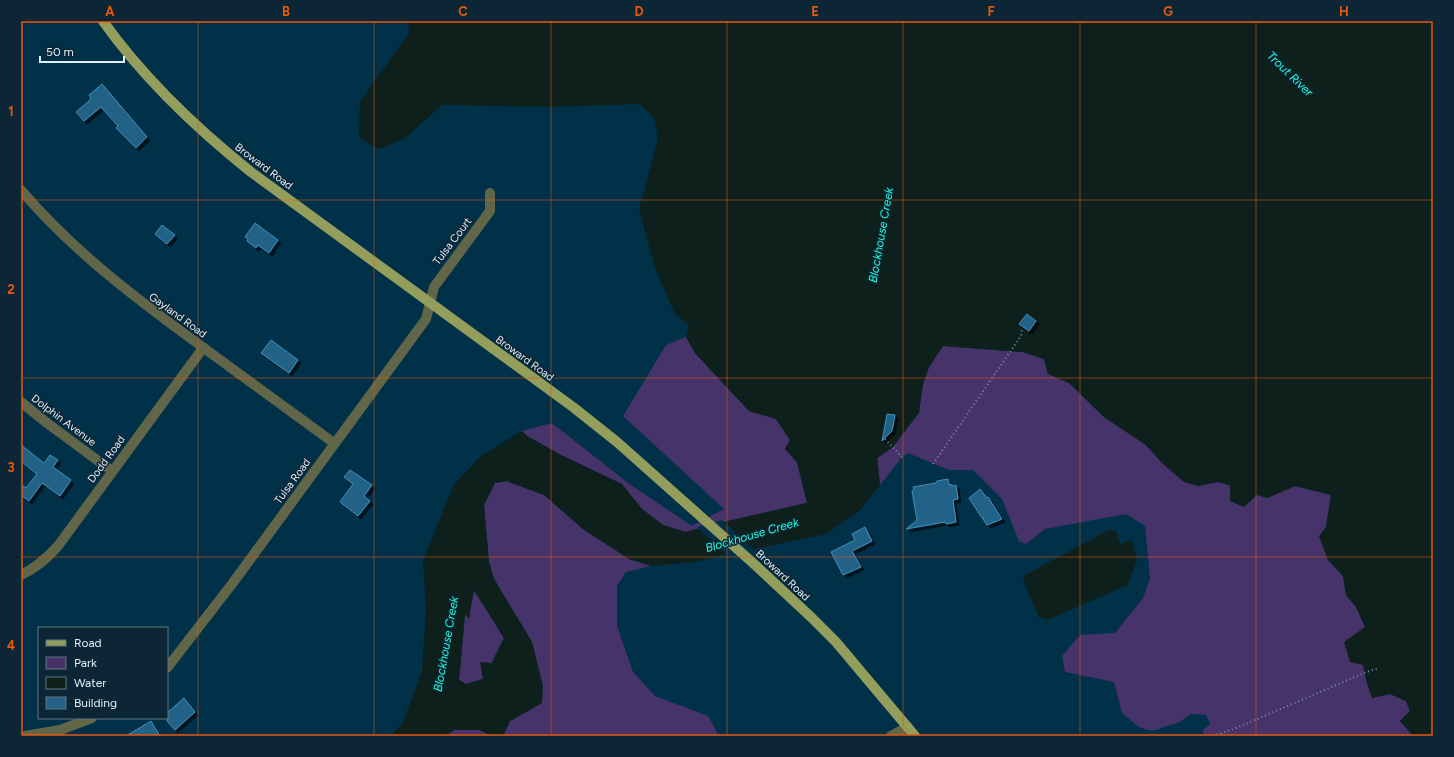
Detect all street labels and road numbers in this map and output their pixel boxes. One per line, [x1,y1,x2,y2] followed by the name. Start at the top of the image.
[232,140,295,192] street label: Broward Road
[430,215,474,268] street label: Tulsa Court
[146,290,209,341] street label: Gayland Road
[493,333,556,384] street label: Broward Road
[29,392,99,449] street label: Dolphin Avenue
[85,433,128,485] street label: Dodd Road
[272,456,313,507] street label: Tulsa Road
[753,547,812,604] street label: Broward Road

